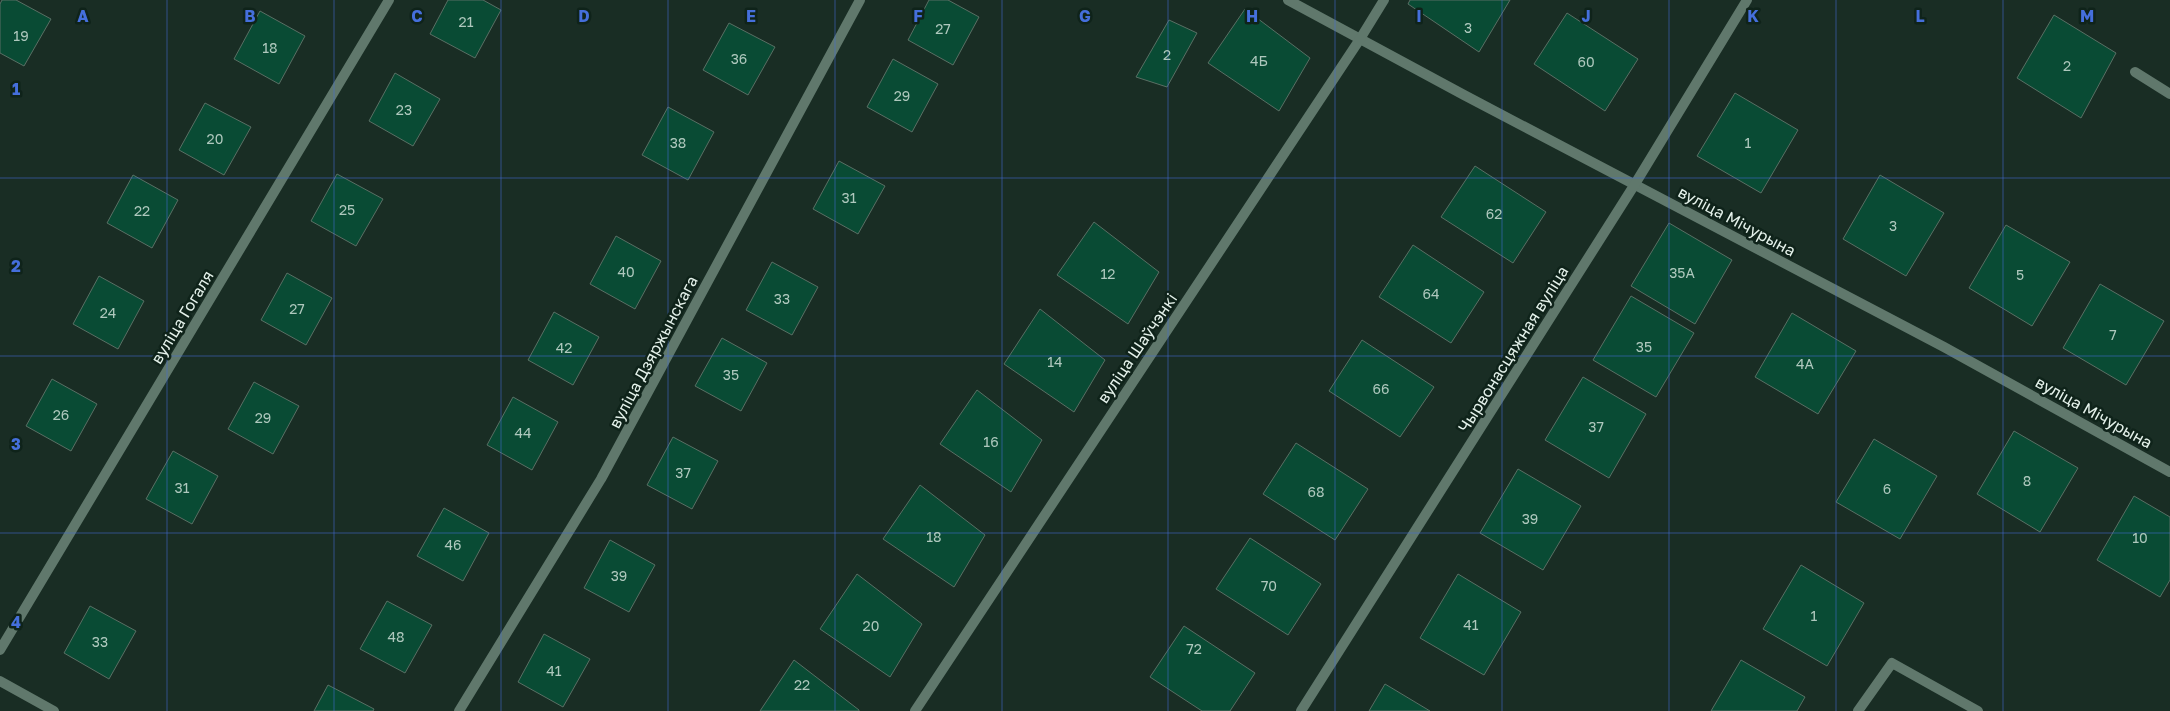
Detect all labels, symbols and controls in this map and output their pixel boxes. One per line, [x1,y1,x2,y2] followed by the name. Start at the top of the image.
[77,6,89,26] text: A
[244,6,256,26] text: B
[411,6,423,26] text: C
[578,6,590,26] text: D
[746,6,756,26] text: E
[913,6,923,26] text: F
[1079,6,1091,26] text: G
[1246,6,1258,26] text: H
[1416,6,1422,26] text: I
[1581,6,1591,26] text: J
[1747,6,1759,26] text: K
[1915,6,1925,26] text: L
[2080,6,2094,26] text: M
[459,13,474,30] house number: 21
[1464,19,1472,36] house number: 3
[935,20,951,37] house number: 27
[13,27,29,44] house number: 19
[262,39,278,56] house number: 18
[1163,46,1171,63] house number: 2
[731,50,747,67] house number: 36
[1250,52,1268,69] house number: 4Б
[1577,53,1595,70] house number: 60
[2063,57,2071,74] house number: 2
[12,79,20,99] text: 1
[894,87,910,104] house number: 29
[396,101,412,118] house number: 23
[207,130,223,147] house number: 20
[670,134,686,151] house number: 38
[1745,134,1752,151] house number: 1
[1675,182,1799,260] street label: вуліца Мічурына
[842,189,857,206] house number: 31
[339,201,355,218] house number: 25
[134,202,150,219] house number: 22
[1486,205,1502,222] house number: 62
[1889,217,1897,234] house number: 3
[11,256,21,276] text: 2
[1454,262,1572,436] street label: Чырвонасцяжная вуліца
[617,263,635,280] house number: 40
[1669,264,1695,281] house number: 35А
[1101,265,1115,282] house number: 12
[2016,266,2024,283] house number: 5
[146,267,218,367] street label: вуліца Гогаля
[604,272,702,432] street label: вуліца Дзяржынскага
[1422,285,1440,302] house number: 64
[1093,289,1181,407] street label: вуліца Шаўчэнкі
[774,290,790,307] house number: 33
[289,300,305,317] house number: 27
[100,304,116,321] house number: 24
[2109,326,2117,343] house number: 7
[1636,338,1652,355] house number: 35
[556,339,572,356] house number: 42
[1047,353,1063,370] house number: 14
[1796,355,1815,372] house number: 4А
[723,366,739,383] house number: 35
[2032,372,2156,452] street label: вуліца Мічурына
[1373,380,1389,397] house number: 66
[53,406,69,423] house number: 26
[255,409,271,426] house number: 29
[1588,418,1604,435] house number: 37
[514,424,532,441] house number: 44
[983,433,999,450] house number: 16
[11,434,21,454] text: 3
[675,464,691,481] house number: 37
[2023,472,2031,489] house number: 8
[175,479,190,496] house number: 31
[1883,480,1891,497] house number: 6
[1307,483,1325,500] house number: 68
[1522,510,1538,527] house number: 39
[926,528,942,545] house number: 18
[2132,529,2148,546] house number: 10
[444,536,462,553] house number: 46
[611,567,627,584] house number: 39
[1261,577,1277,594] house number: 70
[1811,607,1818,624] house number: 1
[11,612,21,632] text: 4
[1463,616,1479,633] house number: 41
[863,617,879,634] house number: 20
[387,628,405,645] house number: 48
[92,633,108,650] house number: 33
[1186,640,1202,657] house number: 72
[546,662,562,679] house number: 41
[794,676,810,693] house number: 22

